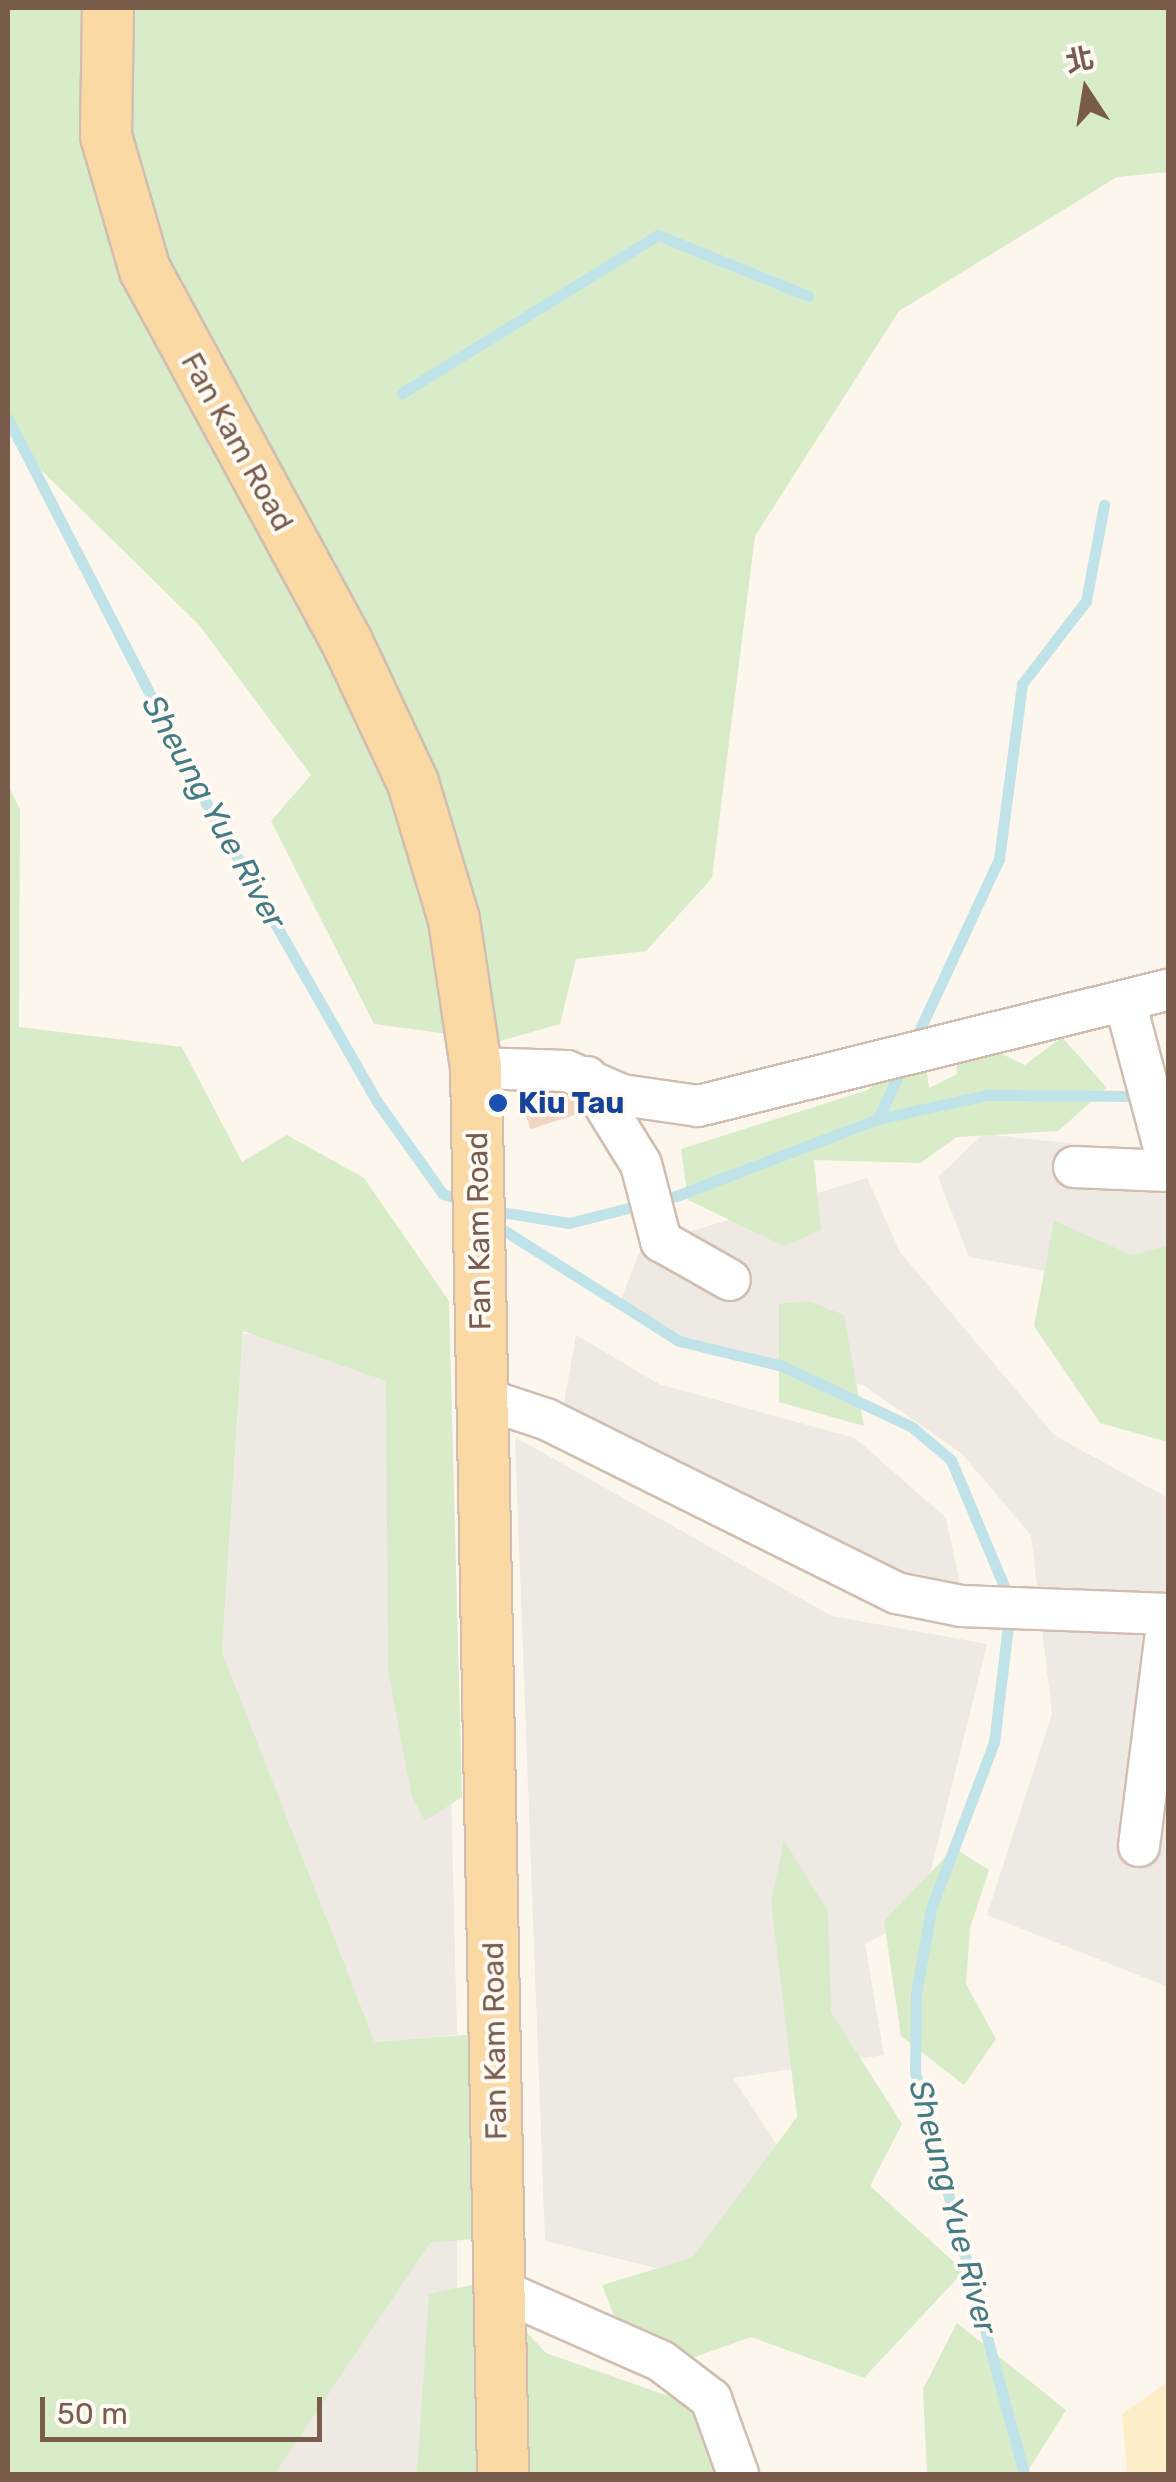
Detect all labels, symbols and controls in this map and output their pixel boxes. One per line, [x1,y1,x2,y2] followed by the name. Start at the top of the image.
[1036,40,1136,140] north arrow
[1063,41,1097,79] text: 北
[173,347,301,537] street label: Fan Kam Road
[134,688,294,936] water label: Sheung Yue River
[518,1085,625,1121] place label: Kiu Tau
[487,1092,509,1114] marker: Kiu Tau
[459,1132,499,1330] street label: Fan Kam Road
[475,1942,515,2140] street label: Fan Kam Road
[900,2075,1006,2339] water label: Sheung Yue River
[45,2377,328,2439] scale bar
[57,2396,128,2432] text: 50 m

